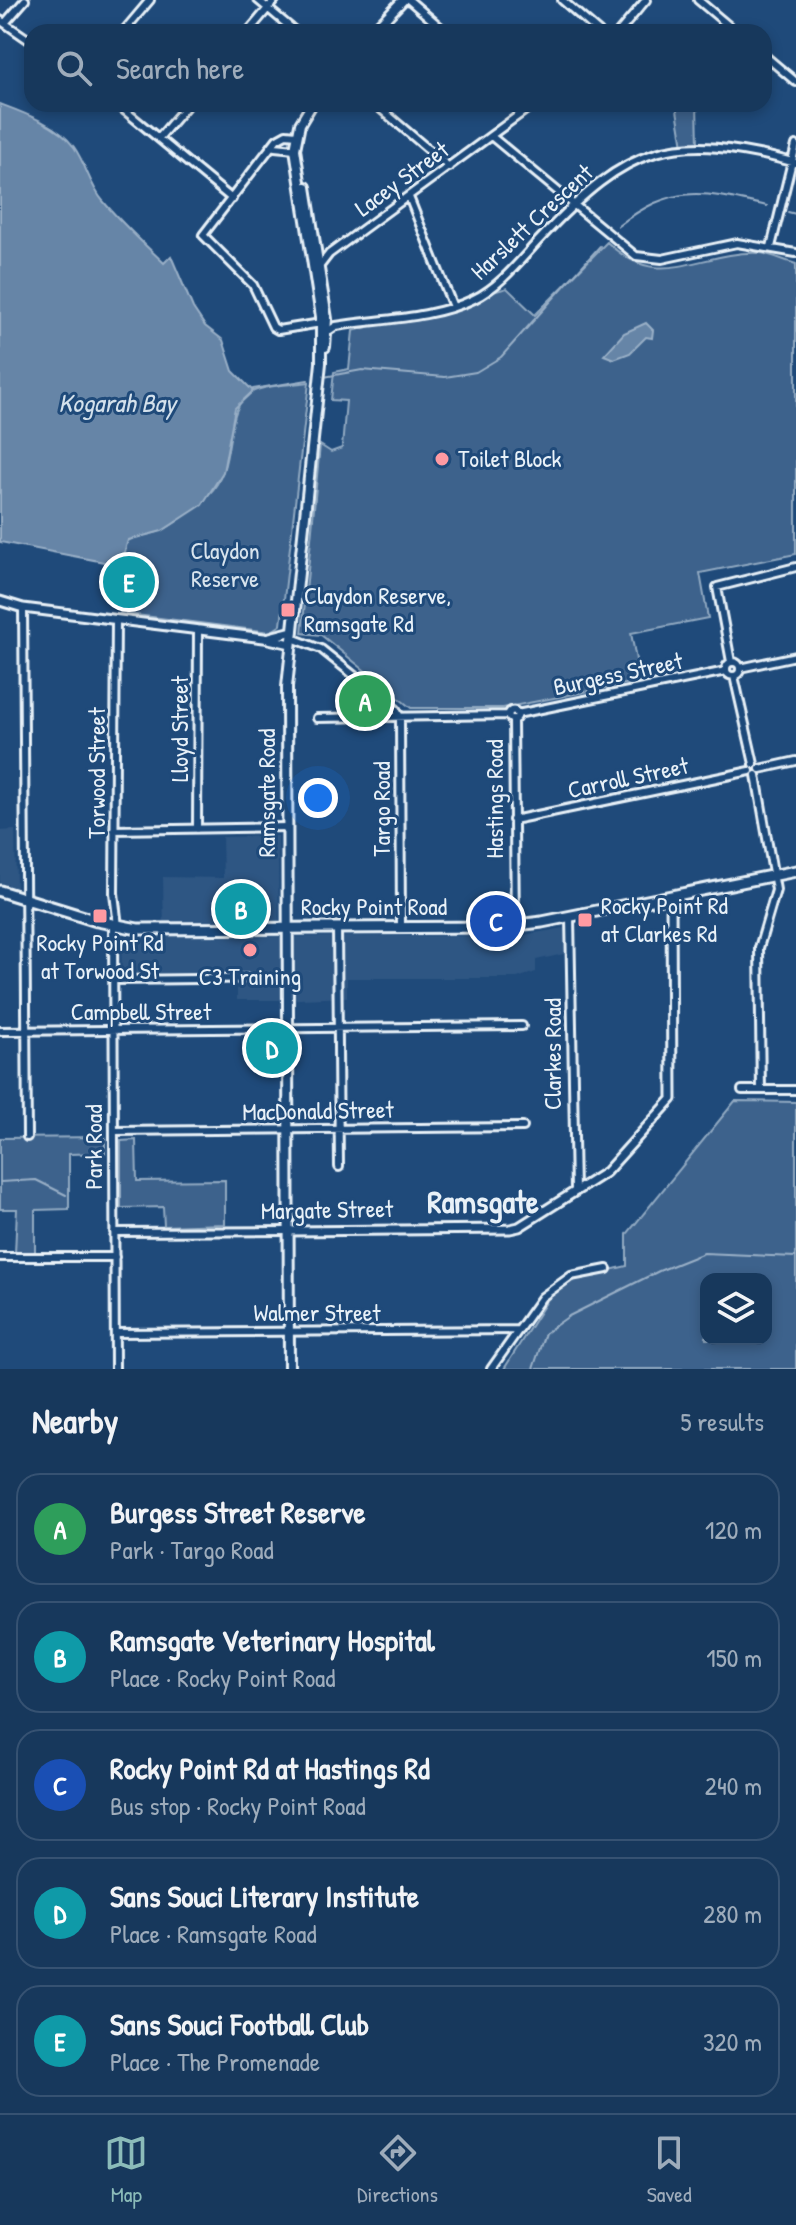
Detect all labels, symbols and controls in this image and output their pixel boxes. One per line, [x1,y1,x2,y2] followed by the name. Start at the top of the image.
[24,24,772,112] search box
[52,46,96,90] icon: search
[116,48,244,88] text: Search here
[348,133,455,223] street label: Lacey Street
[463,156,600,286] street label: Harslett Crescent
[58,385,179,421] water label: Kogarah Bay
[458,442,562,474] place label: Toilet Block
[433,450,451,468] marker: Toilet Block
[191,534,259,594] park label: Claydon Reserve
[103,552,155,612] pin: E
[304,579,451,639] place label: Claydon Reserve, Ramsgate Rd
[279,601,297,619] marker: Claydon Reserve, Ramsgate Rd
[550,644,686,702] street label: Burgess Street
[339,671,391,731] pin: A
[163,675,195,782] street label: Lloyd Street
[80,707,112,839] street label: Torwood Street
[250,729,282,857] street label: Ramsgate Road
[478,739,510,859] street label: Hastings Road
[565,748,692,805] street label: Carroll Street
[365,761,397,857] street label: Targo Road
[298,778,338,818] your location
[215,879,267,939] pin: B
[601,889,728,949] place label: Rocky Point Rd at Clarkes Rd
[301,890,447,922] street label: Rocky Point Road
[470,891,522,951] pin: C
[91,907,109,925] marker: Rocky Point Rd at Torwood St
[576,911,594,929] marker: Rocky Point Rd at Clarkes Rd
[37,926,163,986] place label: Rocky Point Rd at Torwood St
[241,941,259,959] marker: C3 Training
[199,960,301,992] place label: C3 Training
[71,995,212,1027] street label: Campbell Street
[536,998,568,1110] street label: Clarkes Road
[246,1018,298,1078] pin: D
[242,1093,395,1127] street label: MacDonald Street
[77,1104,109,1190] street label: Park Road
[427,1180,539,1224] district label: Ramsgate
[261,1192,394,1226] street label: Margate Street
[700,1273,772,1345] map controls
[700,1273,772,1345] button: layers
[253,1296,381,1328] street label: Walmer Street
[32,1398,118,1444] text: Nearby
[680,1404,764,1439] text: 5 results
[110,1492,365,1532] text: Burgess Street Reserve
[54,1512,66,1547] text: A
[705,1512,762,1547] text: 120 m
[110,1532,274,1567] text: Park · Targo Road
[110,1620,435,1660] text: Ramsgate Veterinary Hospital
[53,1640,67,1675] text: B
[706,1640,762,1675] text: 150 m
[110,1660,335,1695] text: Place · Rocky Point Road
[110,1748,430,1788] text: Rocky Point Rd at Hastings Rd
[53,1768,67,1803] text: C
[705,1768,762,1803] text: 240 m
[110,1788,366,1823] text: Bus stop · Rocky Point Road
[110,1876,419,1916] text: Sans Souci Literary Institute
[54,1896,66,1931] text: D
[703,1896,762,1931] text: 280 m
[110,1916,317,1951] text: Place · Ramsgate Road
[110,2004,369,2044] text: Sans Souci Football Club
[54,2024,66,2059] text: E
[703,2024,762,2059] text: 320 m
[110,2044,320,2079] text: Place · The Promenade
[104,2131,148,2209] tab: Map
[357,2131,438,2209] tab: Directions
[647,2131,692,2209] tab: Saved

